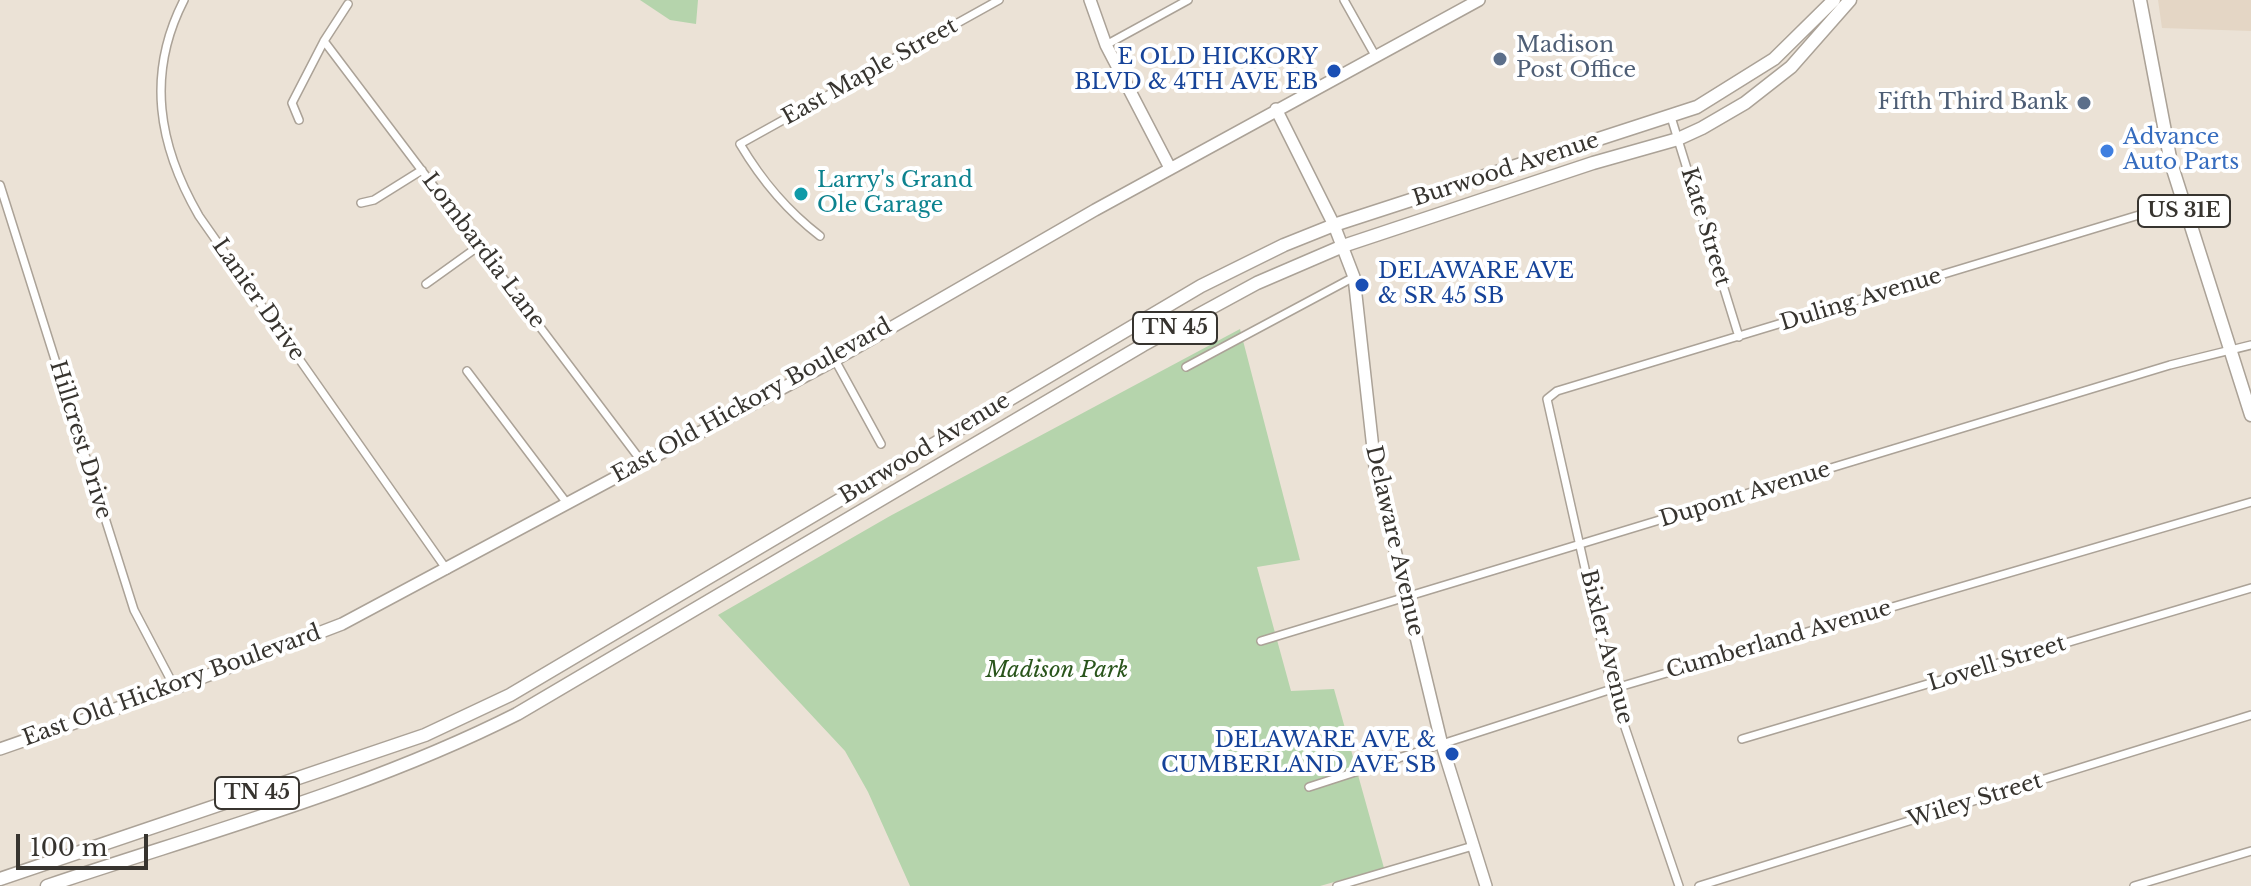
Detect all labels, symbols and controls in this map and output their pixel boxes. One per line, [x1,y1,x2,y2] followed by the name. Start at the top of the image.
[778,13,962,131] street label: East Maple Street
[1516,33,1636,84] place label: Madison Post Office
[1074,45,1318,96] place label: E OLD HICKORY BLVD & 4TH AVE EB
[1491,50,1509,68] marker: Madison Post Office
[1325,62,1343,80] marker: E OLD HICKORY BLVD & 4TH AVE EB
[1877,90,2068,116] place label: Fifth Third Bank
[2075,94,2093,112] marker: Fifth Third Bank
[2123,125,2239,176] place label: Advance Auto Parts
[1410,127,1602,213] street label: Burwood Avenue
[2098,142,2116,160] marker: Advance Auto Parts
[1674,164,1736,290] street label: Kate Street
[416,168,550,334] street label: Lombardia Lane
[817,168,973,220] place label: Larry's Grand Ole Garage
[792,185,810,203] marker: Larry's Grand Ole Garage
[2138,195,2230,227] road number: US 31E
[206,234,310,366] street label: Lanier Drive
[1378,259,1574,310] place label: DELAWARE AVE & SR 45 SB
[1777,263,1945,337] street label: Duling Avenue
[1353,276,1371,294] marker: DELAWARE AVE & SR 45 SB
[1133,312,1217,344] road number: TN 45
[608,313,896,489] street label: East Old Hickory Boulevard
[43,358,117,522] street label: Hillcrest Drive
[835,388,1015,510] street label: Burwood Avenue
[1359,443,1429,639] street label: Delaware Avenue
[1656,456,1834,534] street label: Dupont Avenue
[1574,567,1638,727] street label: Bixler Avenue
[1663,595,1895,685] street label: Cumberland Avenue
[19,620,325,752] street label: East Old Hickory Boulevard
[1925,631,2069,697] street label: Lovell Street
[986,658,1128,684] park label: Madison Park
[1161,728,1436,780] place label: DELAWARE AVE & CUMBERLAND AVE SB
[1443,745,1461,763] marker: DELAWARE AVE & CUMBERLAND AVE SB
[1905,768,2045,834] street label: Wiley Street
[215,777,299,809] road number: TN 45
[20,818,152,868] scale bar
[30,833,108,862] text: 100 m

